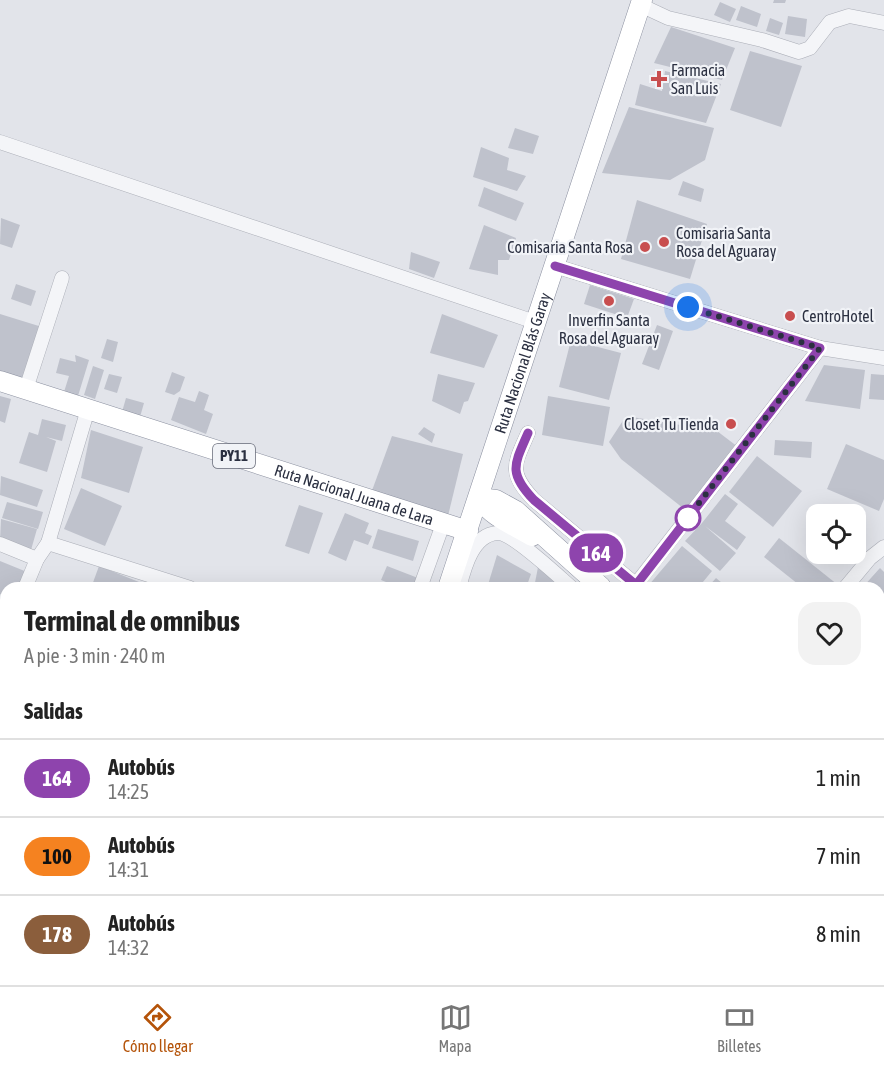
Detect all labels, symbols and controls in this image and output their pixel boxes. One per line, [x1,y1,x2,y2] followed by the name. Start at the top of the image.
[671,61,725,97] place label: Farmacia San Luis
[652,72,666,86] marker: Farmacia San Luis
[676,224,777,261] place label: Comisaria Santa Rosa del Aguaray
[657,235,671,249] marker: Comisaria Santa Rosa del Aguaray
[507,238,633,256] place label: Comisaria Santa Rosa
[638,240,652,254] marker: Comisaria Santa Rosa
[491,290,555,436] street label: Ruta Nacional Blás Garay
[673,292,703,322] your location
[602,294,616,308] marker: Inverfin Santa Rosa del Aguaray
[802,307,875,325] place label: CentroHotel
[783,309,797,323] marker: CentroHotel
[559,311,660,348] place label: Inverfin Santa Rosa del Aguaray
[624,415,719,433] place label: Closet Tu Tienda
[724,417,738,431] marker: Closet Tu Tienda
[213,444,255,468] road number: PY11
[272,461,436,528] street label: Ruta Nacional Juana de Lara
[806,504,866,564] map controls
[806,504,866,564] button: locate
[675,505,701,531] unlabelled marker
[562,534,630,572] line badge: 164
[581,541,611,565] text: 164
[798,602,861,665] button: heart
[24,605,240,637] text: Terminal de omnibus
[24,644,165,667] text: A pie · 3 min · 240 m
[24,698,83,724] text: Salidas
[108,754,175,780] text: Autobús
[816,765,861,791] text: 1 min
[42,766,72,790] text: 164
[108,780,149,803] text: 14:25
[108,832,175,858] text: Autobús
[816,843,861,869] text: 7 min
[42,844,72,868] text: 100
[108,858,149,881] text: 14:31
[108,910,175,936] text: Autobús
[816,921,861,947] text: 8 min
[42,922,72,946] text: 178
[108,936,149,959] text: 14:32
[123,1001,193,1055] tab: Cómo llegar
[438,1001,472,1055] tab: Mapa
[717,1001,761,1055] tab: Billetes

